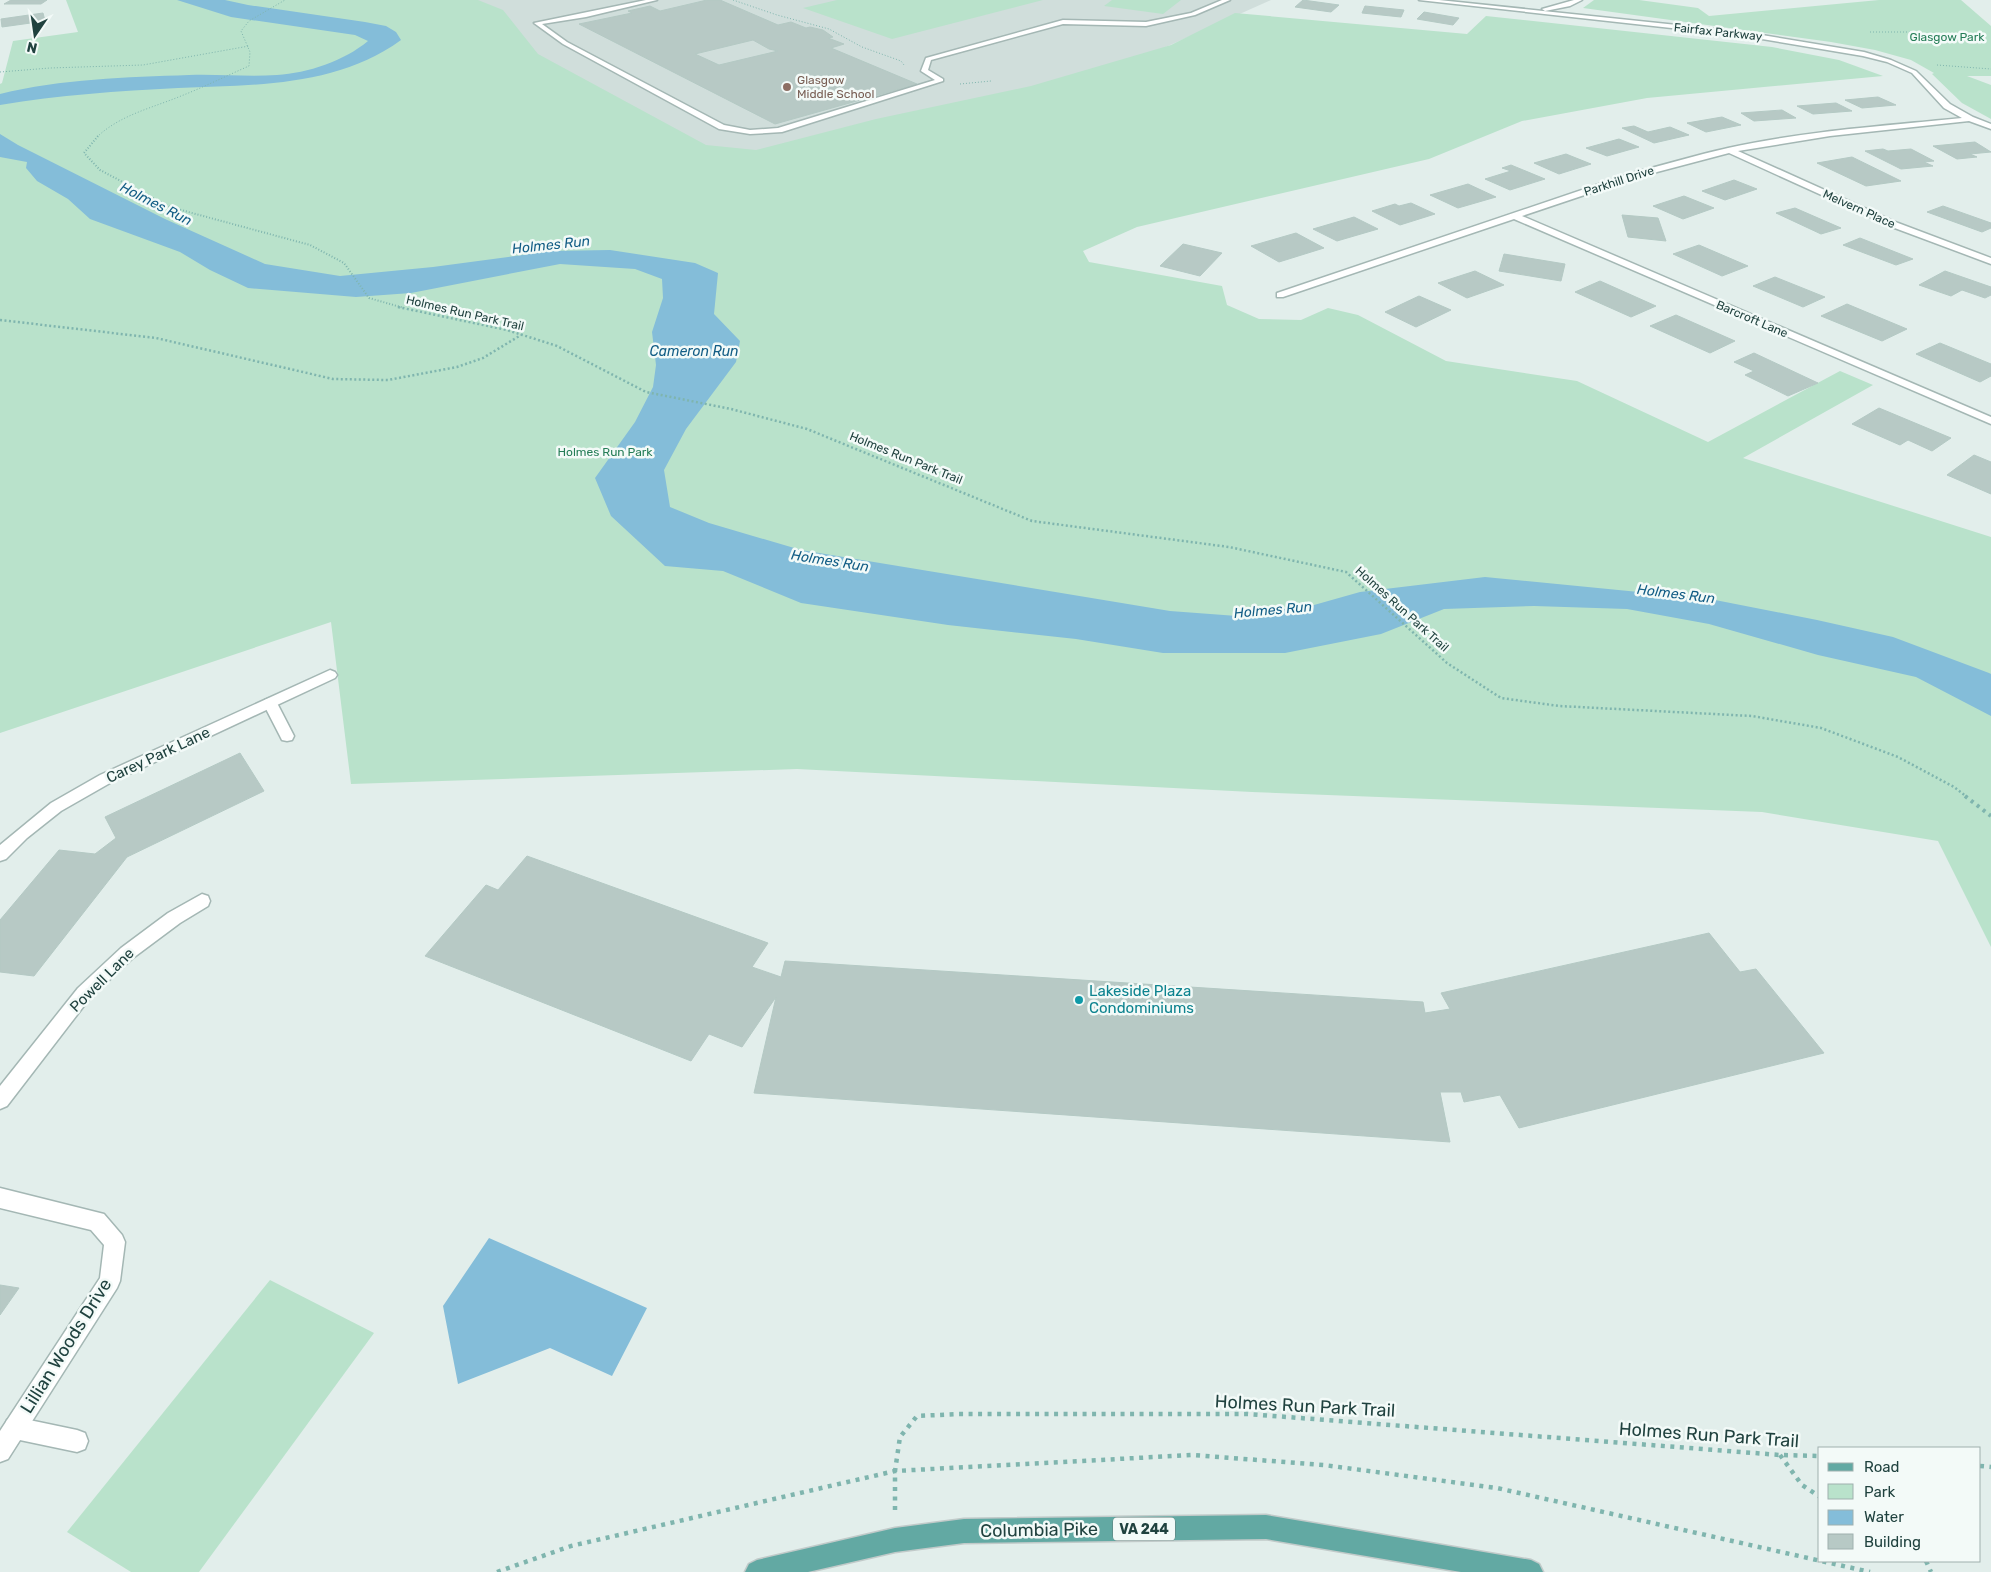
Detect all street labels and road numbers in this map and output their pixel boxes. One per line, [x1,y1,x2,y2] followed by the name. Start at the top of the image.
[1673,20,1763,44] street label: Fairfax Parkway
[1582,163,1656,199] street label: Parkhill Drive
[1821,187,1898,231] street label: Melvern Place
[405,293,525,333] street label: Holmes Run Park Trail
[1714,298,1790,341] street label: Barcroft Lane
[848,429,965,487] street label: Holmes Run Park Trail
[1353,563,1452,655] street label: Holmes Run Park Trail
[103,723,213,787] street label: Carey Park Lane
[66,944,138,1016] street label: Powell Lane
[16,1274,116,1418] street label: Lillian Woods Drive
[1214,1390,1396,1422] street label: Holmes Run Park Trail
[1618,1418,1800,1452] street label: Holmes Run Park Trail
[980,1518,1098,1542] street label: Columbia Pike
[1113,1518,1175,1540] road number: VA 244

